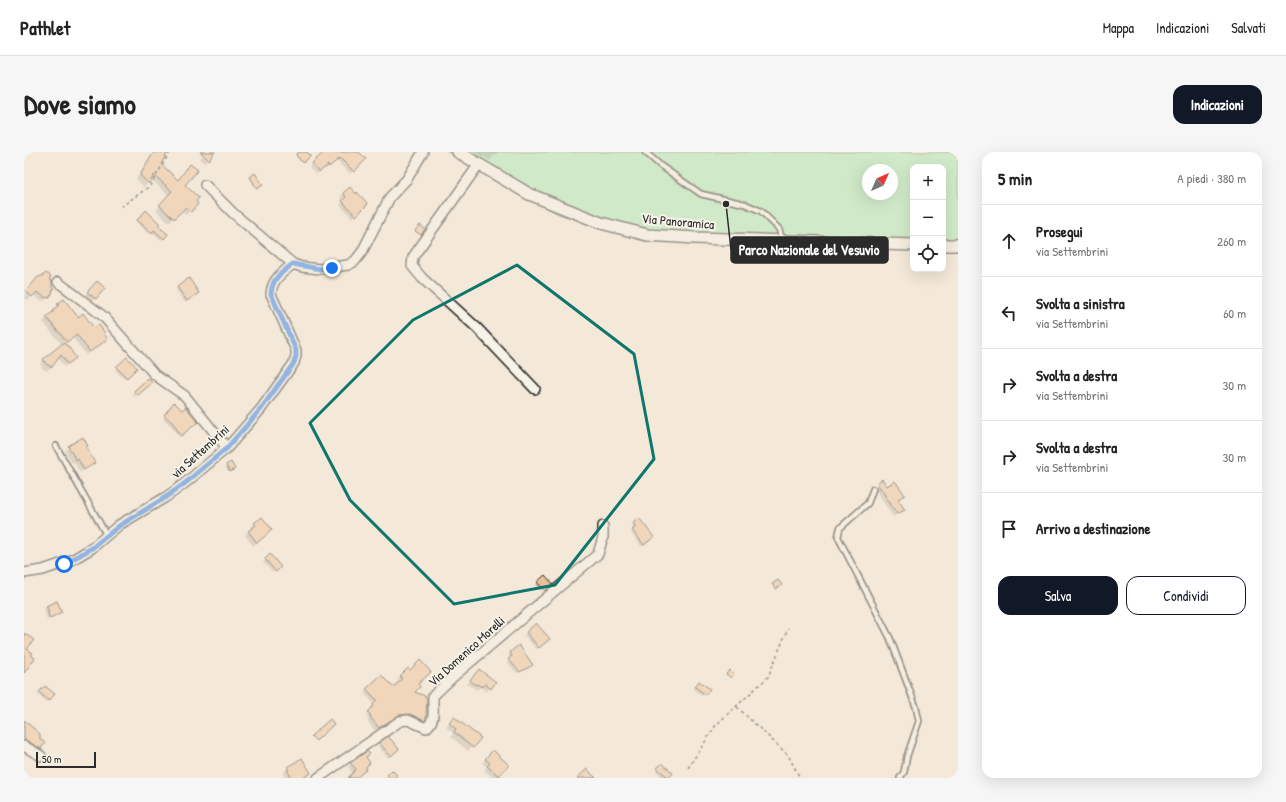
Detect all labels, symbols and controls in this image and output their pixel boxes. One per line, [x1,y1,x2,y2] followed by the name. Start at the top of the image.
[20,15,70,41] text: Pathlet
[1103,18,1134,37] text: Mappa
[1156,18,1209,37] text: Indicazioni
[1231,18,1266,37] text: Salvati
[24,85,136,123] text: Dove siamo
[1173,85,1262,124] button: Indicazioni
[862,164,898,200] north arrow
[910,164,946,272] map controls
[910,164,946,200] button: +
[998,167,1032,190] text: 5 min
[1177,169,1246,187] text: A piedi · 380 m
[910,200,946,236] button: −
[641,209,715,233] street label: Via Panoramica
[1036,221,1083,242] text: Prosegui
[998,230,1020,252] icon: ahead
[1217,232,1246,250] text: 260 m
[910,236,946,272] button: locate
[731,237,888,263] callout: Parco Nazionale del Vesuvio
[739,240,880,259] text: Parco Nazionale del Vesuvio
[1036,242,1108,260] text: via Settembrini
[323,259,341,277] route end
[1036,293,1125,314] text: Svolta a sinistra
[998,302,1020,324] icon: left
[1223,304,1246,322] text: 60 m
[1036,314,1108,332] text: via Settembrini
[1036,365,1117,386] text: Svolta a destra
[998,374,1020,396] icon: right
[1223,376,1246,394] text: 30 m
[1036,386,1108,404] text: via Settembrini
[167,420,233,482] street label: via Settembrini
[1036,437,1117,458] text: Svolta a destra
[998,446,1020,468] icon: right
[1223,448,1246,466] text: 30 m
[1036,458,1108,476] text: via Settembrini
[998,518,1020,540] icon: arrive
[1036,518,1150,539] text: Arrivo a destinazione
[55,555,73,573] route start
[998,576,1118,615] button: Salva
[1126,576,1246,615] button: Condividi
[424,612,508,690] street label: Via Domenico Morelli
[36,750,96,769] scale bar
[42,752,62,766] text: 50 m

